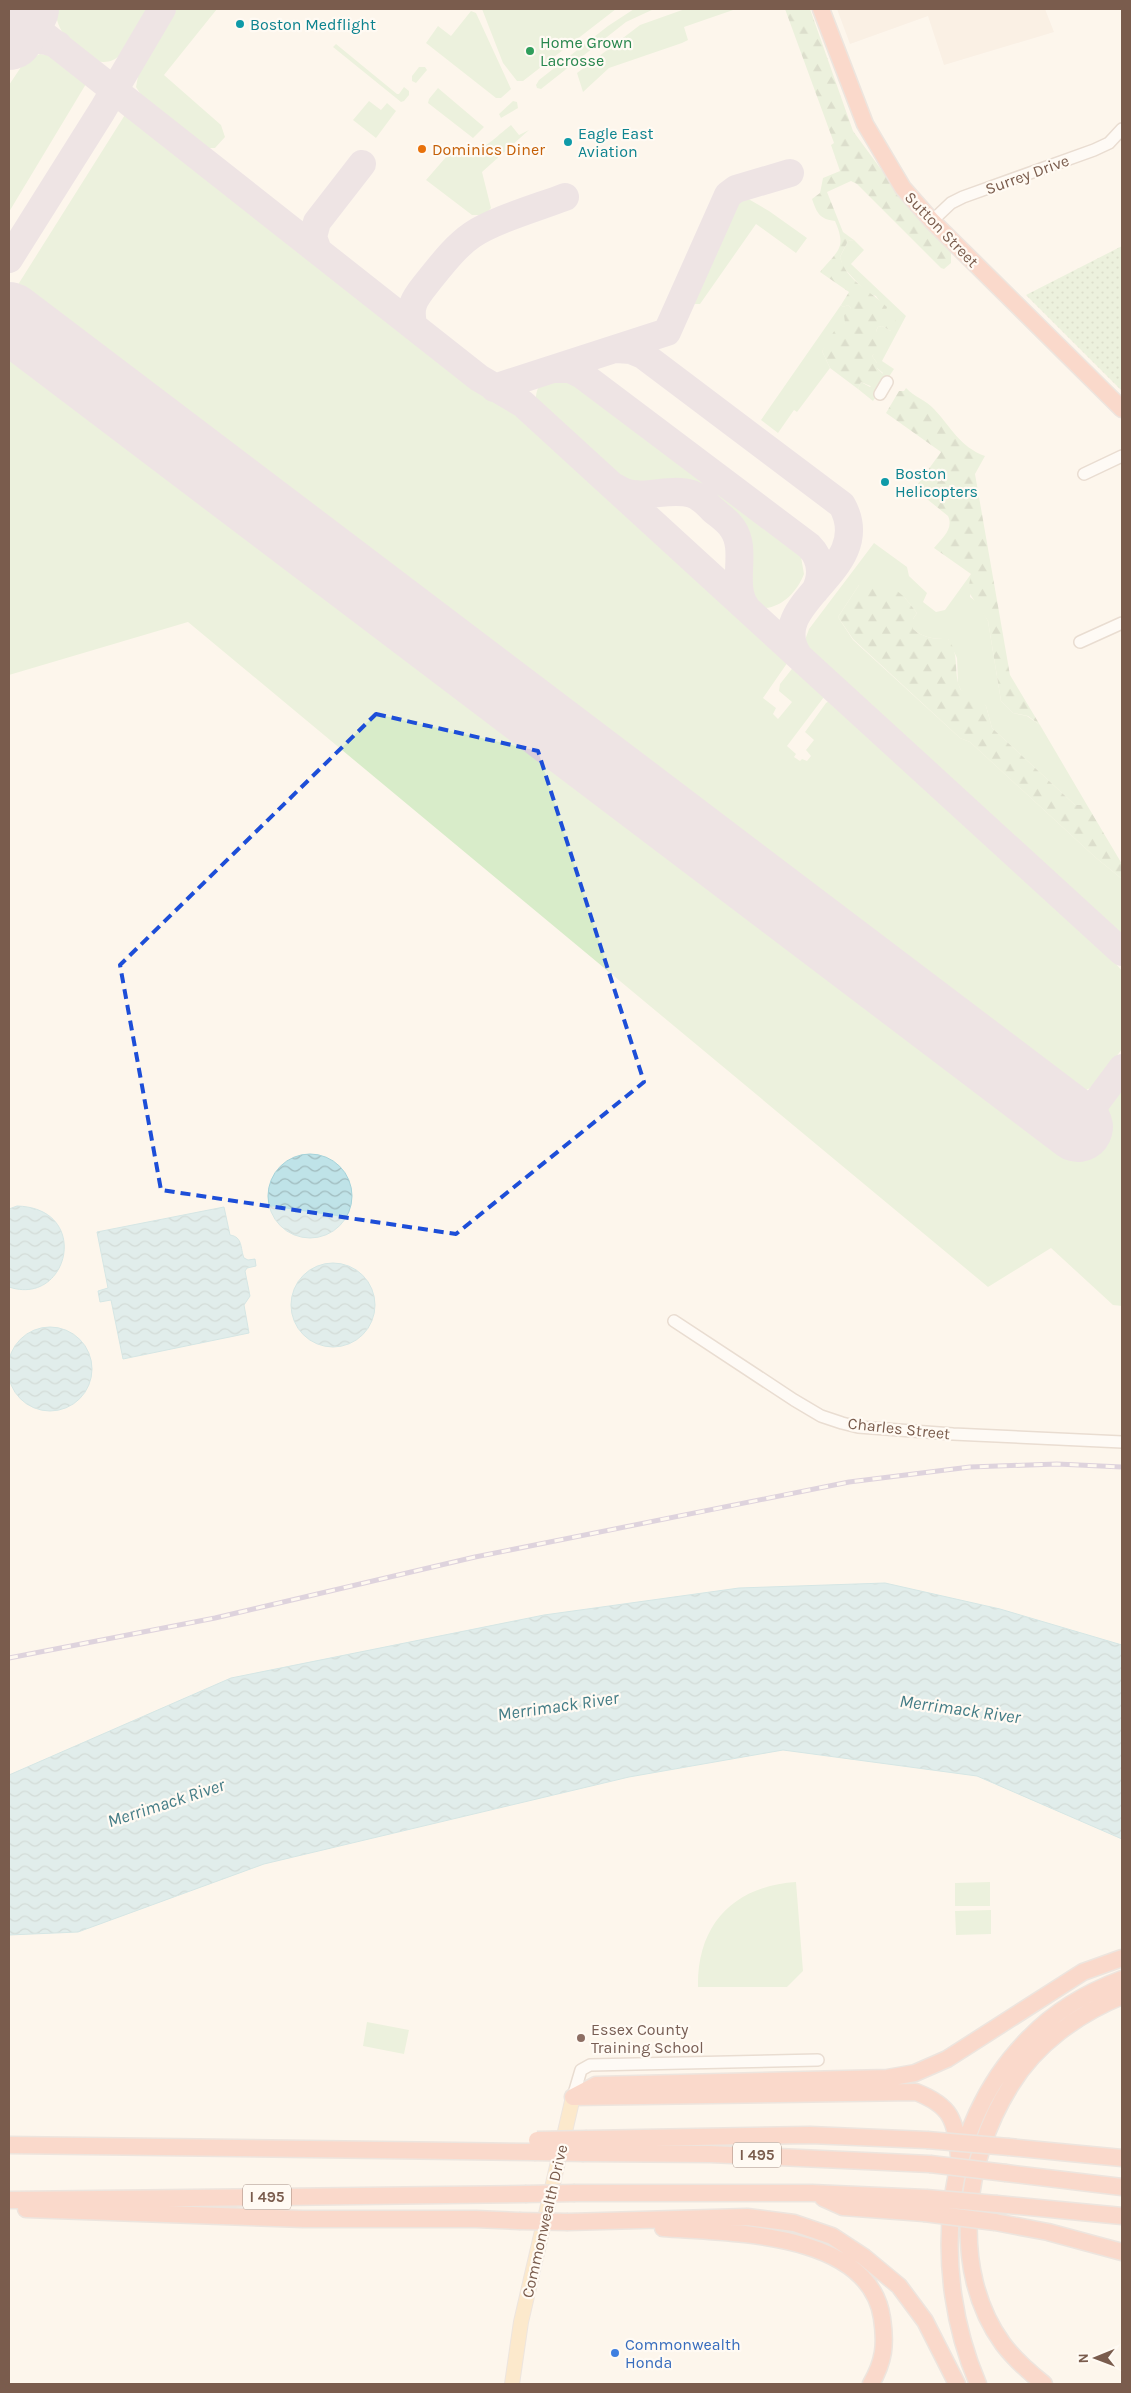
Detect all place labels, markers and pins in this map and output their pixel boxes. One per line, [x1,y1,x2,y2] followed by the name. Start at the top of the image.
[250,15,376,34] place label: Boston Medflight
[234,18,246,30] marker: Boston Medflight
[540,33,633,70] place label: Home Grown Lacrosse
[524,45,536,57] marker: Home Grown Lacrosse
[578,124,654,161] place label: Eagle East Aviation
[562,136,574,148] marker: Eagle East Aviation
[432,140,545,159] place label: Dominics Diner
[416,143,428,155] marker: Dominics Diner
[895,464,978,501] place label: Boston Helicopters
[879,476,891,488] marker: Boston Helicopters
[591,2020,704,2057] place label: Essex County Training School
[575,2032,587,2044] marker: Essex County Training School
[625,2335,741,2372] place label: Commonwealth Honda
[609,2347,621,2359] marker: Commonwealth Honda

